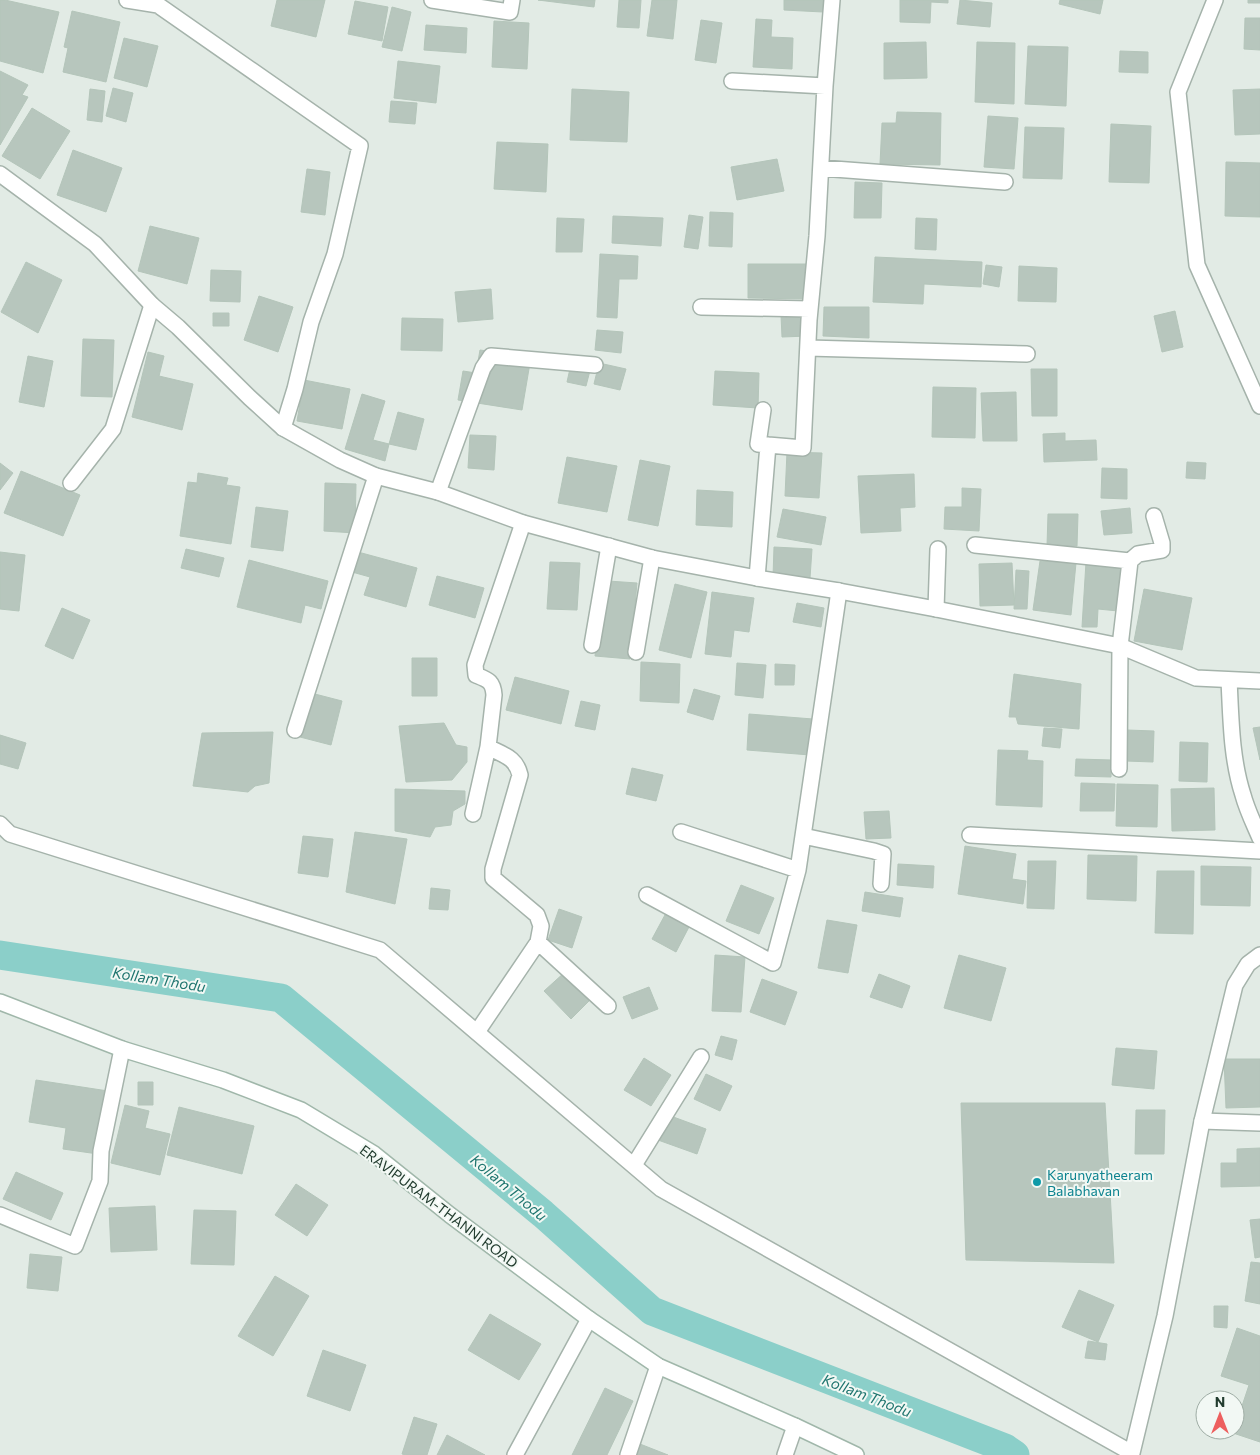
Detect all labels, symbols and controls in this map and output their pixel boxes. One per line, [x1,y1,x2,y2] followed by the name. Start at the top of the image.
[111,963,207,995] water label: Kollam Thodu
[357,1141,521,1271] street label: ERAVIPURAM-THANNI ROAD
[467,1150,551,1224] water label: Kollam Thodu
[1047,1166,1153,1199] place label: Karunyatheeram Balabhavan
[1031,1176,1043,1188] marker: Karunyatheeram Balabhavan
[820,1370,915,1420] water label: Kollam Thodu
[1195,1390,1245,1440] north arrow
[1215,1393,1225,1410] text: N

